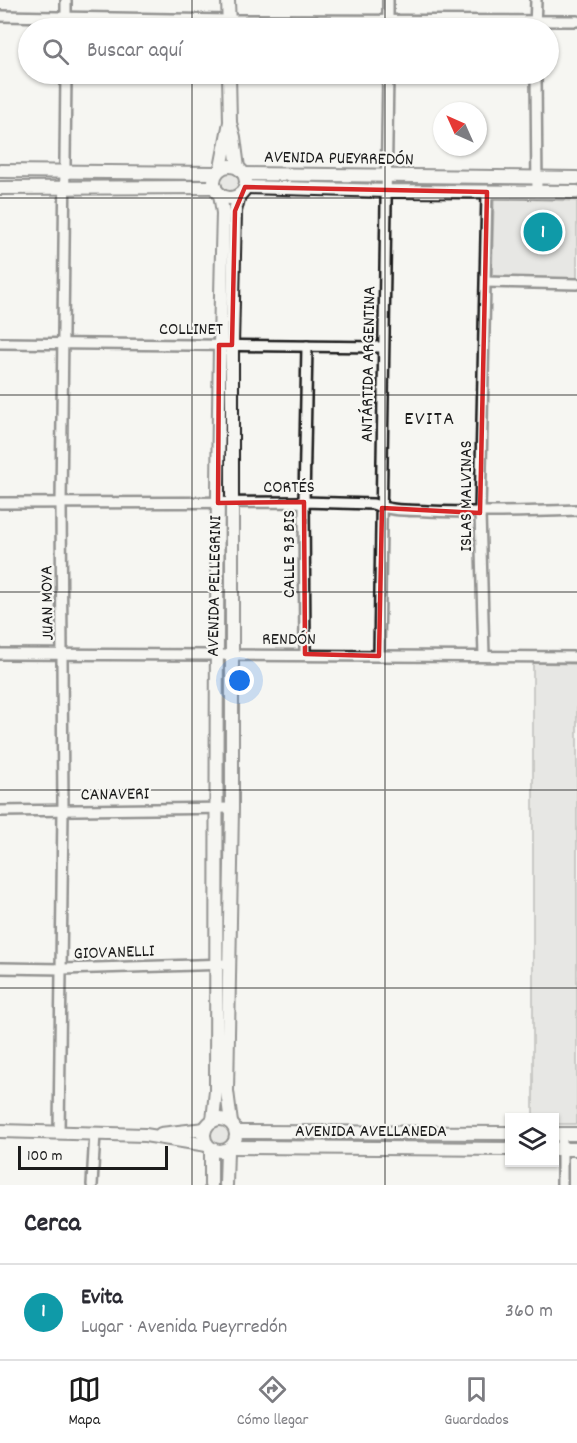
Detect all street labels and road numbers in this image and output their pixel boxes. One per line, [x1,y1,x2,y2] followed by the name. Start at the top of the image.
[264,146,414,173] street label: AVENIDA PUEYRREDÓN
[356,286,383,442] street label: ANTÁRTIDA ARGENTINA
[159,318,223,343] street label: COLLINET
[455,440,480,552] street label: ISLAS MALVINAS
[263,476,315,501] street label: CORTÉS
[278,510,303,598] street label: CALLE 93 BIS
[202,515,229,657] street label: AVENIDA PELLEGRINI
[35,565,62,641] street label: JUAN MOYA
[262,628,316,653] street label: RENDÓN
[81,782,150,809] street label: CANAVERI
[73,940,155,967] street label: GIOVANELLI
[295,1120,447,1145] street label: AVENIDA AVELLANEDA

